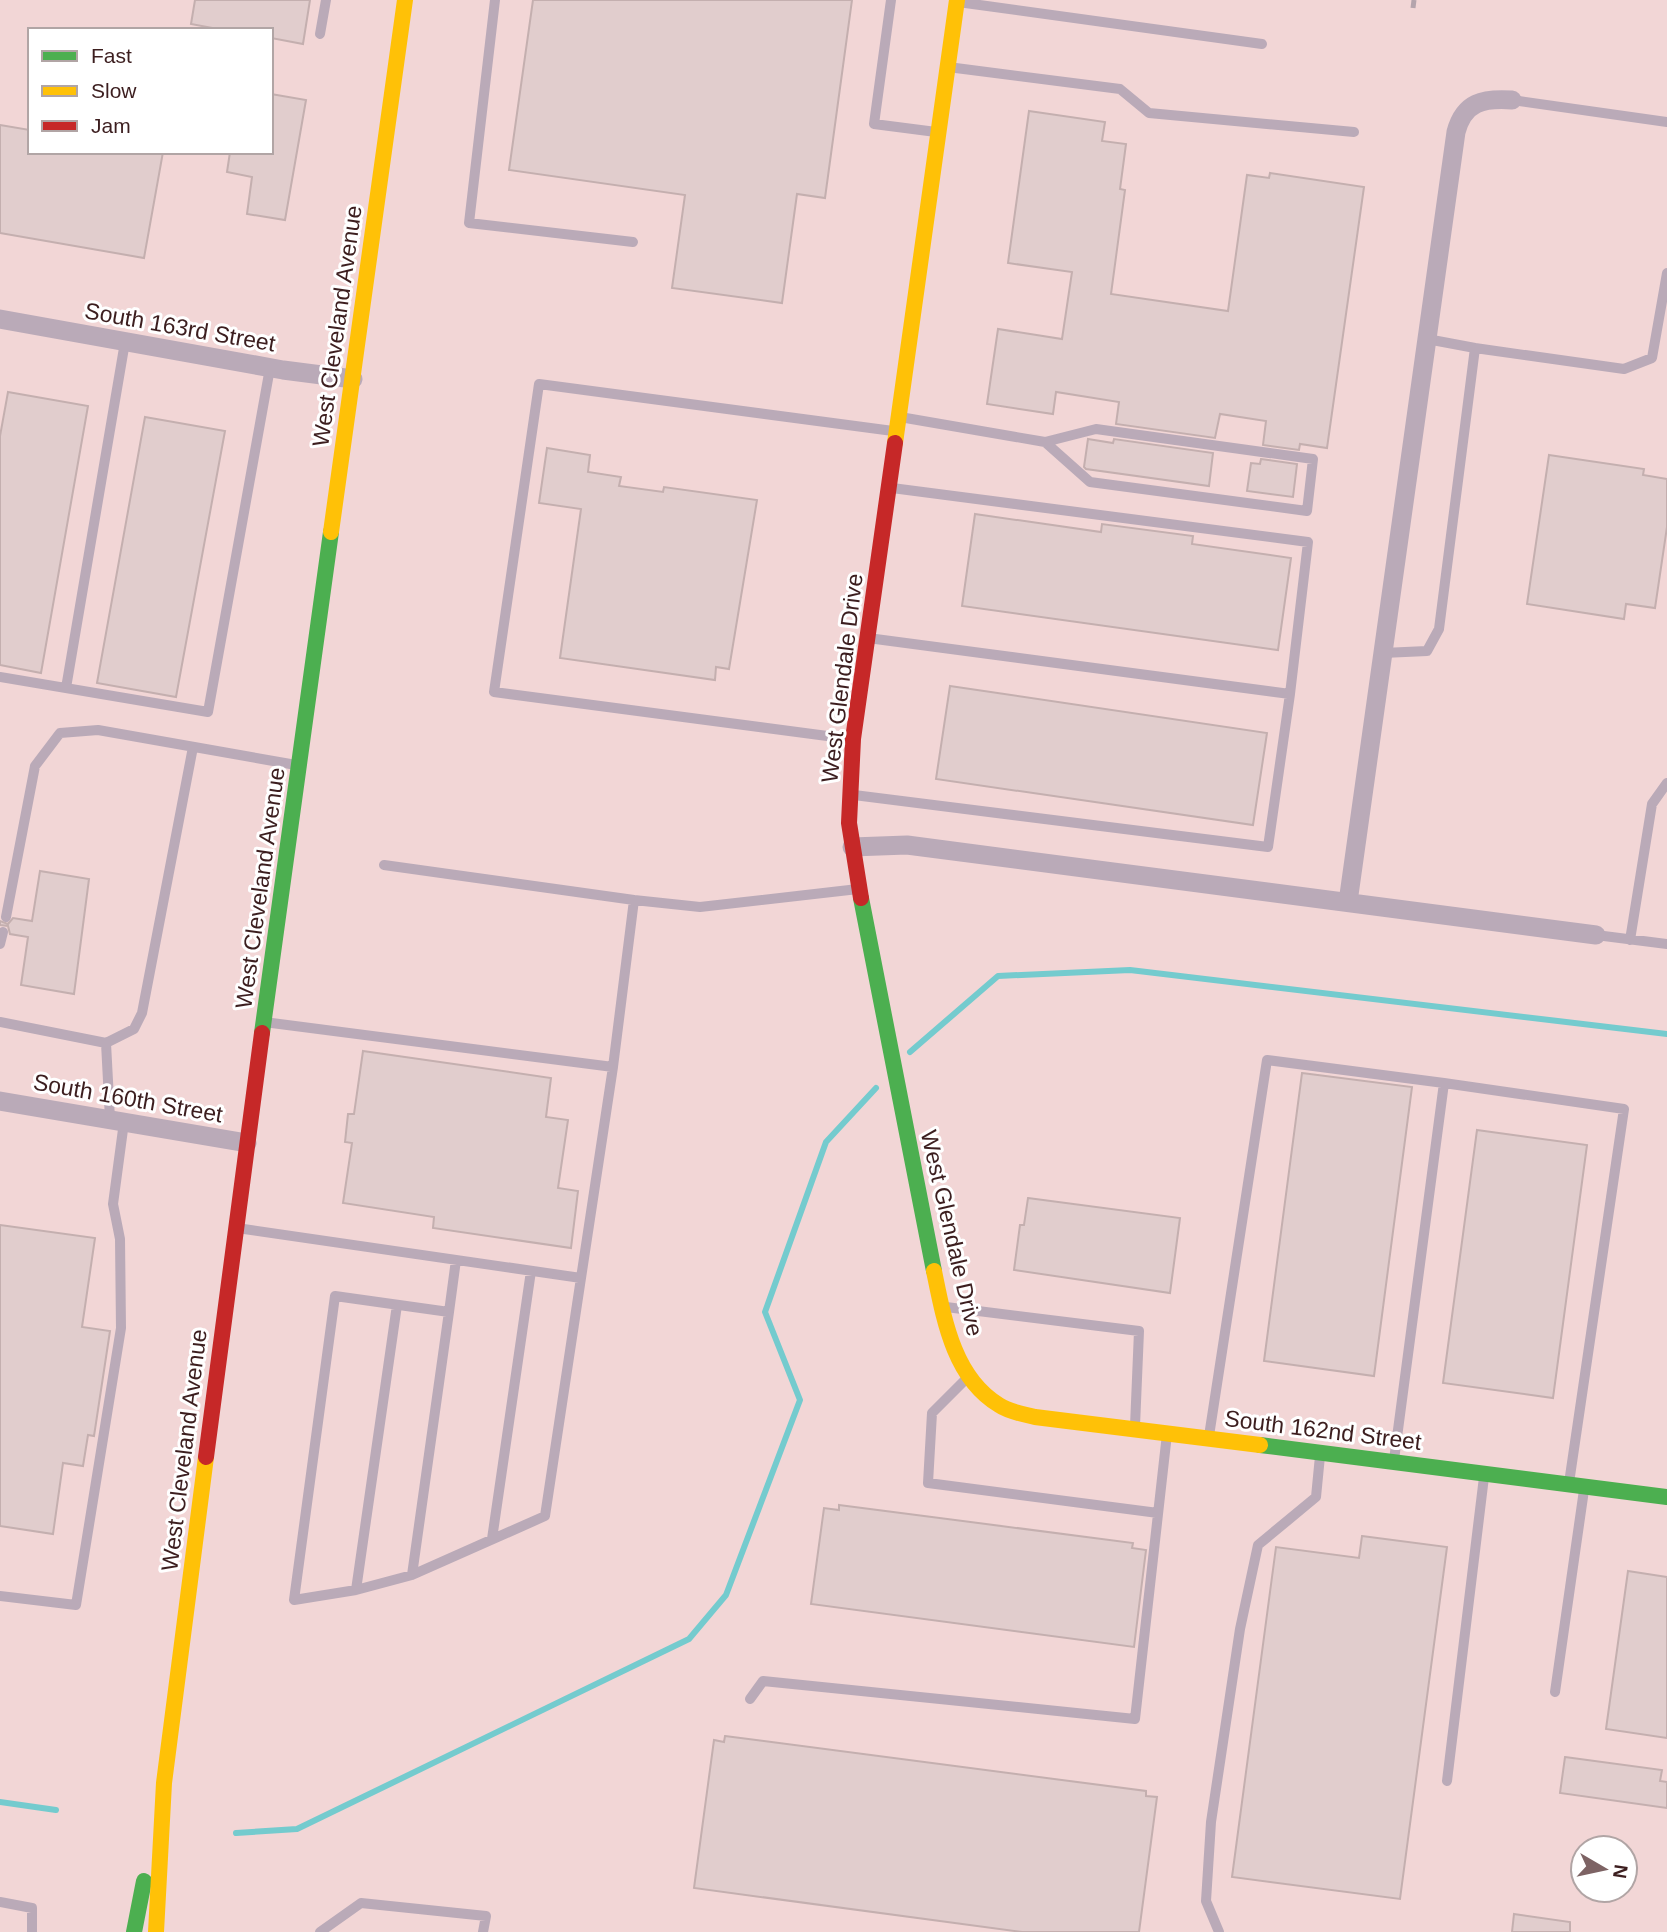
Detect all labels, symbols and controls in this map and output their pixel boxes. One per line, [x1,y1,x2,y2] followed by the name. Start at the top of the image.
[28,28,273,154] legend
[91,44,132,67] text: Fast
[91,79,137,102] text: Slow
[91,114,131,137] text: Jam
[307,204,367,448] street label: West Cleveland Avenue
[83,297,278,357] street label: South 163rd Street
[816,572,868,784] street label: West Glendale Drive
[230,766,290,1010] street label: West Cleveland Avenue
[31,1069,225,1128] street label: South 160th Street
[916,1128,988,1338] street label: West Glendale Drive
[156,1328,212,1572] street label: West Cleveland Avenue
[1223,1405,1424,1455] street label: South 162nd Street
[1569,1834,1639,1904] north arrow
[1609,1863,1632,1880] text: N

